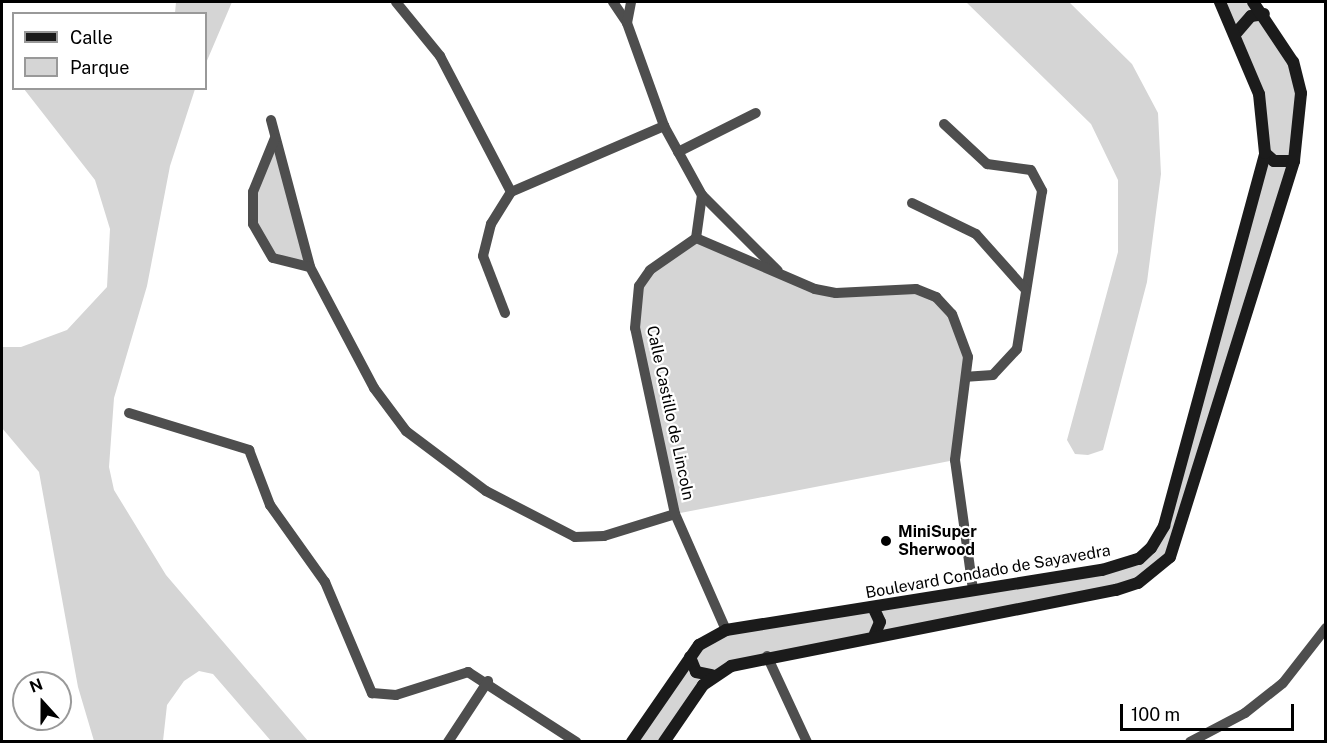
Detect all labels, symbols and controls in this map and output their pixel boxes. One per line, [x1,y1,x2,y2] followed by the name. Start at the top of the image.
[12,12,207,90] legend
[70,27,113,48] text: Calle
[70,57,130,78] text: Parque
[642,324,698,502] street label: Calle Castillo de Lincoln
[898,522,977,560] place label: MiniSuper Sherwood
[879,534,893,548] marker: MiniSuper Sherwood
[864,541,1112,603] street label: Boulevard Condado de Sayavedra
[12,671,72,731] north arrow
[27,674,45,697] text: N
[1123,692,1297,730] scale bar
[1131,704,1180,725] text: 100 m

